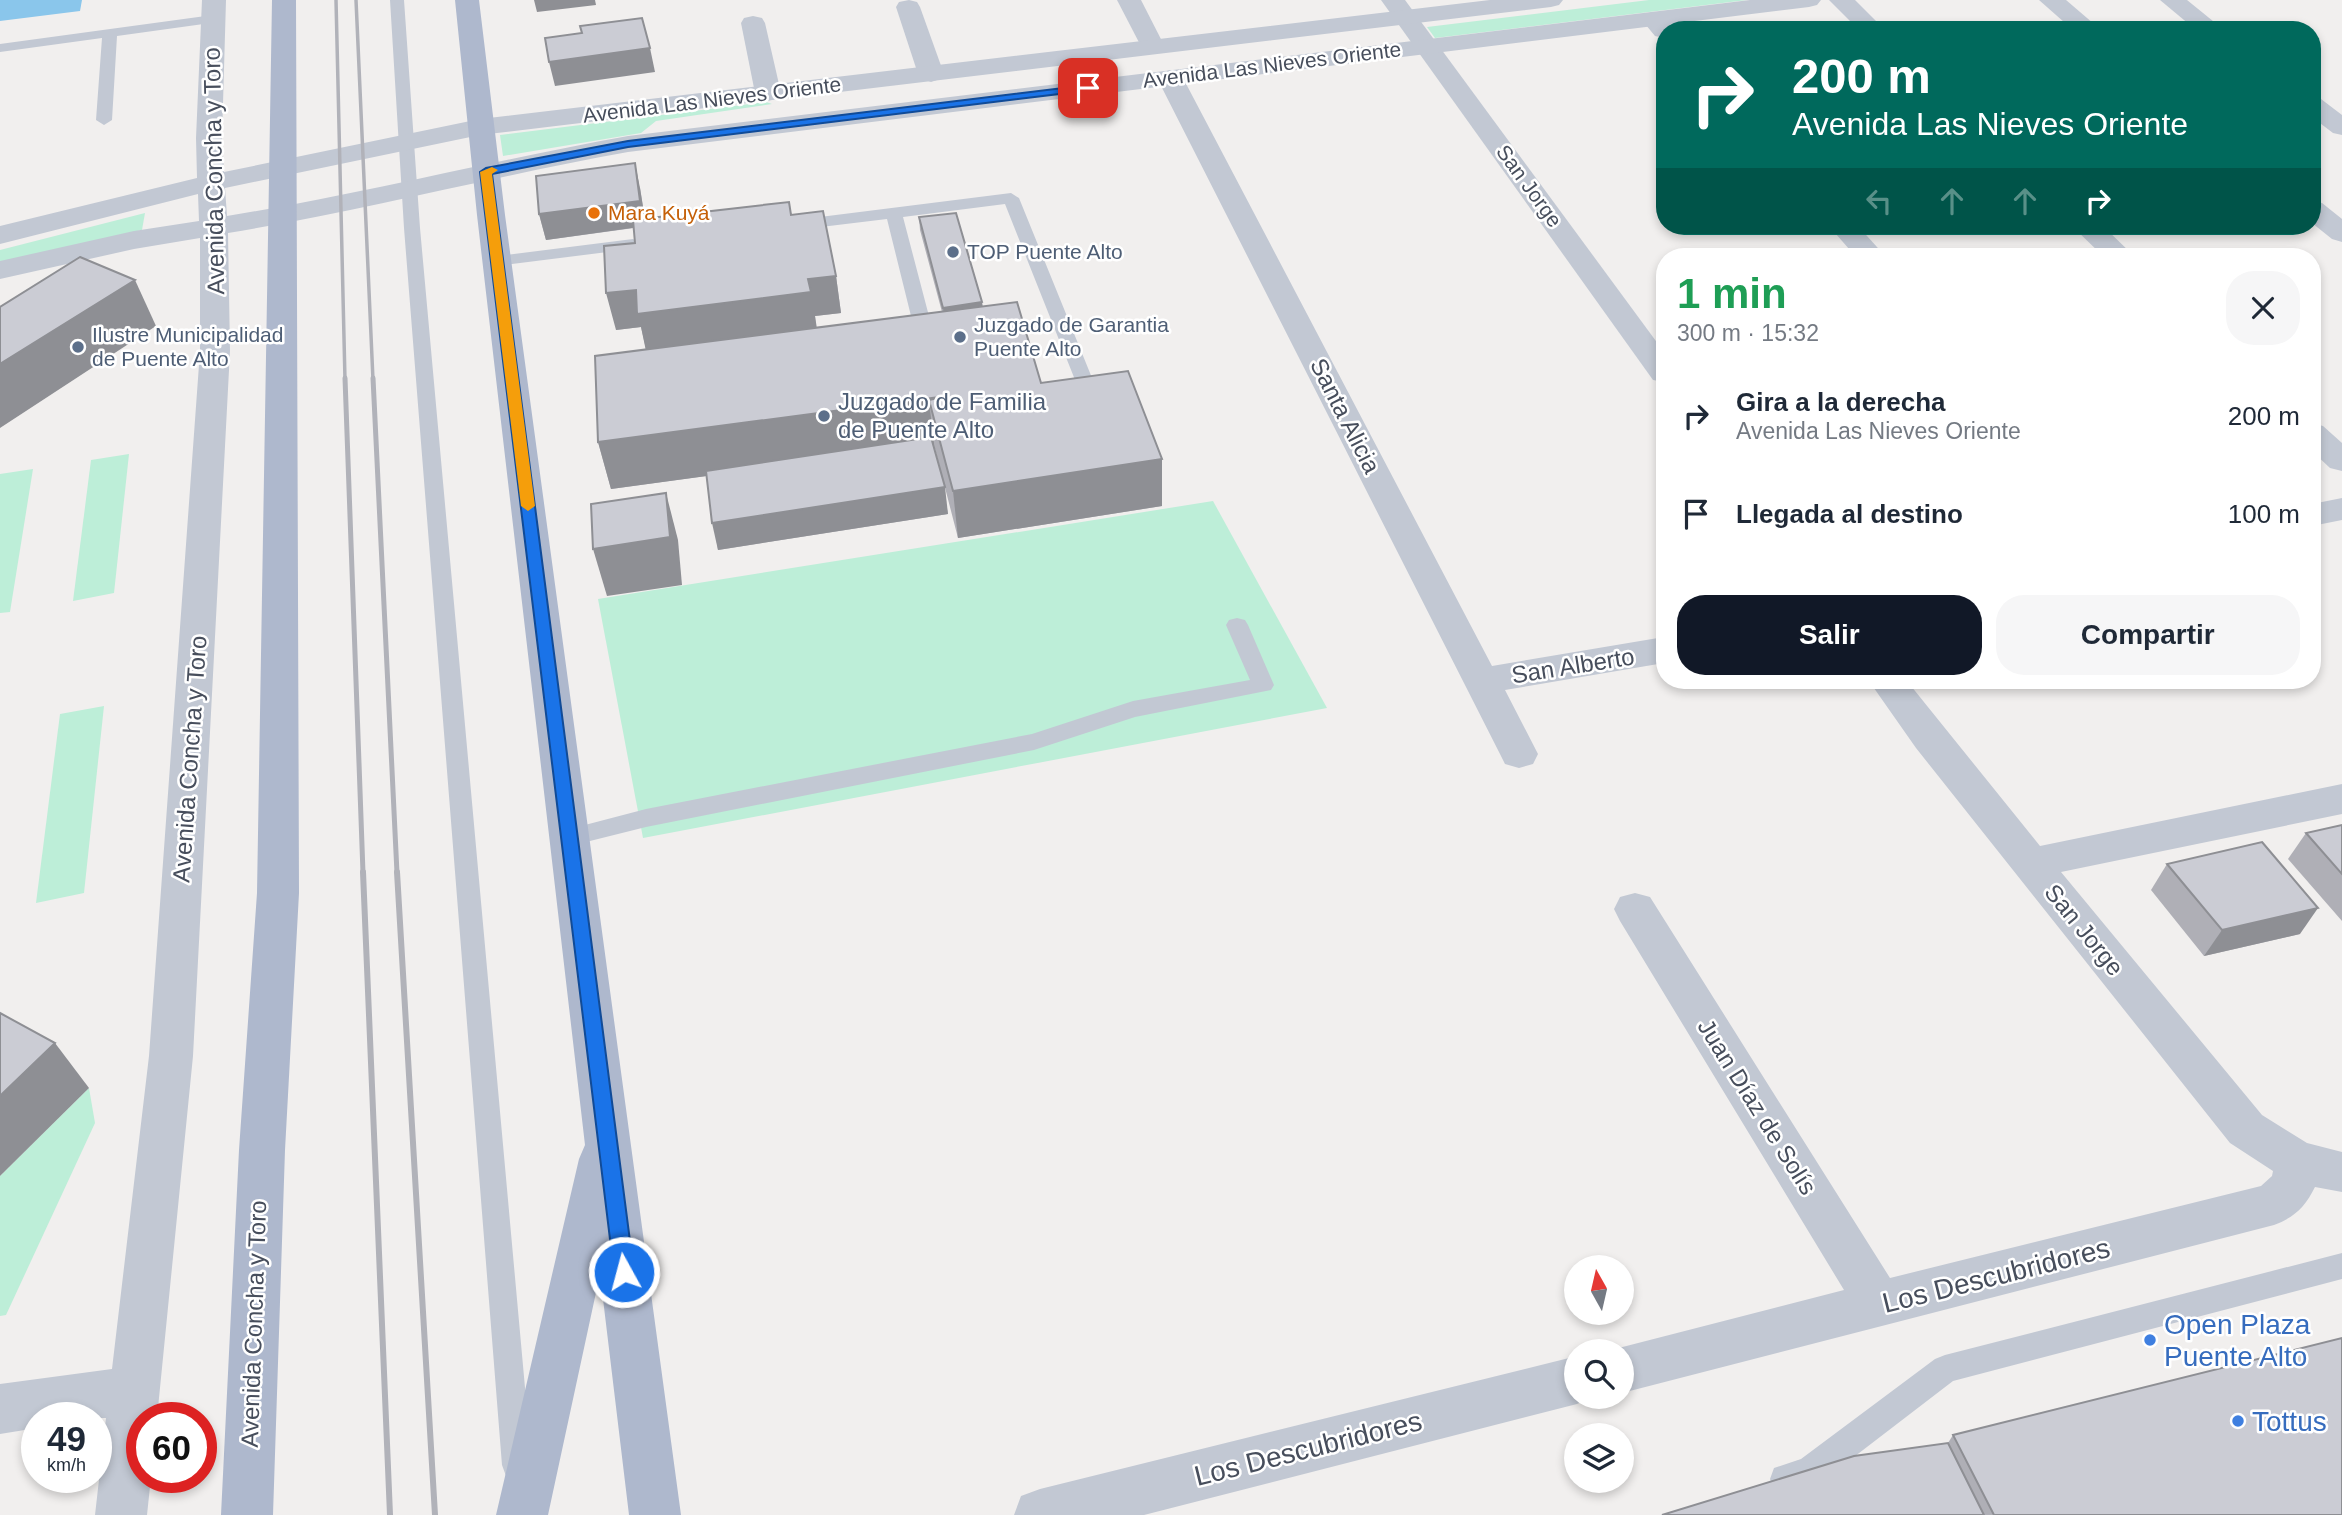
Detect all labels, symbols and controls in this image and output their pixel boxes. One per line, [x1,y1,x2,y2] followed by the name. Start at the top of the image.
[1142,37,1402,92] street label: Avenida Las Nieves Oriente
[198,47,229,295] street label: Avenida Concha y Toro
[1677,49,1768,140] icon: right
[1792,49,1931,103] text: 200 m
[1058,58,1118,118] pin
[1069,69,1107,107] icon: arrive
[582,72,842,127] street label: Avenida Las Nieves Oriente
[1792,106,2188,142] text: Avenida Las Nieves Oriente
[1492,140,1567,231] street label: San Jorge
[1860,182,1898,220] icon: left
[1933,182,1971,220] icon: ahead
[2006,182,2044,220] icon: ahead
[2079,182,2117,220] icon: right
[608,201,710,224] place label: Mara Kuyá
[586,205,602,221] marker: Mara Kuyá
[967,240,1123,263] place label: TOP Puente Alto
[945,244,961,260] marker: TOP Puente Alto
[1677,270,1787,317] text: 1 min
[2226,271,2300,345] button: close
[974,313,1169,360] place label: Juzgado de Garantia Puente Alto
[1677,320,1819,346] text: 300 m · 15:32
[92,323,283,370] place label: Ilustre Municipalidad de Puente Alto
[952,329,968,345] marker: Juzgado de Garantia Puente Alto
[70,339,86,355] marker: Ilustre Municipalidad de Puente Alto
[1305,354,1386,478] street label: Santa Alicia
[1736,387,1946,417] text: Gira a la derecha
[838,388,1047,443] place label: Juzgado de Familia de Puente Alto
[1677,397,1715,435] icon: right
[2228,401,2300,431] text: 200 m
[816,408,832,424] marker: Juzgado de Familia de Puente Alto
[1736,418,2021,444] text: Avenida Las Nieves Oriente
[1677,495,1715,533] icon: arrive
[1736,499,1963,529] text: Llegada al destino
[2228,499,2300,529] text: 100 m
[1677,595,1982,675] button: Salir
[1996,595,2300,675] button: Compartir
[167,635,212,883] street label: Avenida Concha y Toro
[1510,642,1636,689] street label: San Alberto
[2039,879,2129,981] street label: San Jorge
[1693,1014,1822,1199] street label: Juan Díaz de Solís
[236,1200,271,1448] street label: Avenida Concha y Toro
[1879,1232,2113,1319] street label: Los Descubridores
[587,1235,661,1309] position arrow
[1564,1255,1634,1325] north arrow
[1564,1255,1634,1493] map controls
[2164,1309,2311,1372] place label: Open Plaza Puente Alto
[2142,1332,2158,1348] marker: Open Plaza Puente Alto
[1564,1339,1634,1409] button: search
[126,1402,217,1493] speed limit sign: 60
[1191,1405,1425,1492] street label: Los Descubridores
[2252,1406,2327,1437] place label: Tottus
[2230,1413,2246,1429] marker: Tottus
[47,1419,86,1458] text: 49
[1564,1423,1634,1493] button: layers
[47,1455,86,1475] text: km/h

